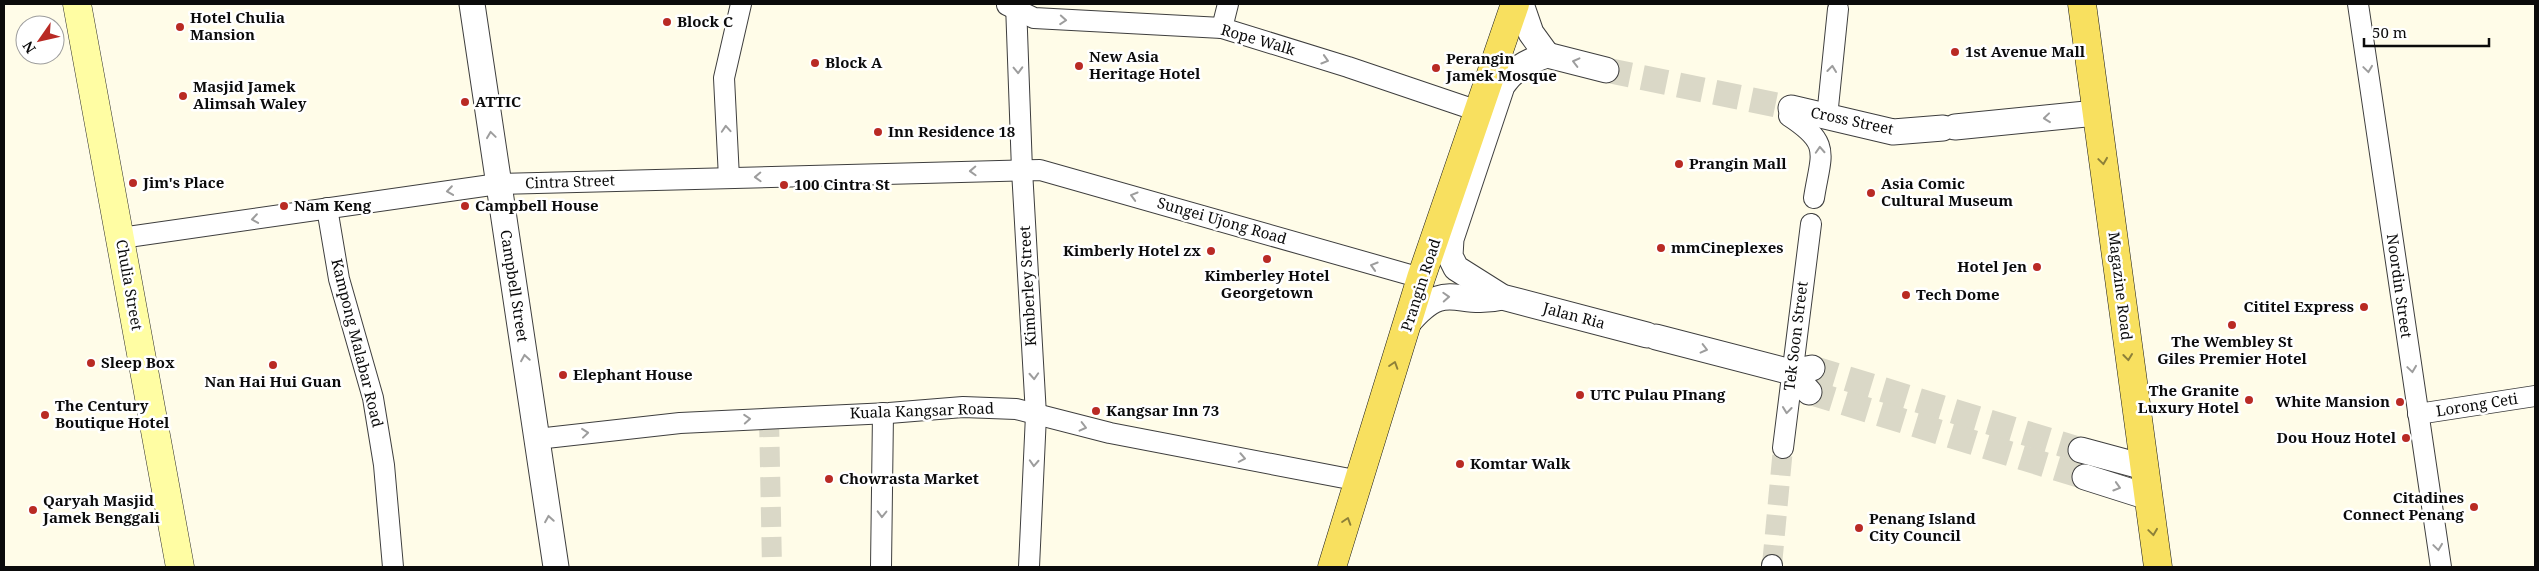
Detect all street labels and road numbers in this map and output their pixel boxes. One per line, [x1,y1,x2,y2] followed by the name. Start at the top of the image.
[1219,19,1298,59] street label: Rope Walk
[1809,101,1895,139] street label: Cross Street
[525,169,615,193] street label: Cintra Street
[1155,192,1289,248] street label: Sungei Ujong Road
[1014,225,1040,347] street label: Kimberley Street
[496,228,534,343] street label: Campbell Street
[2104,230,2138,341] street label: Magazine Road
[2383,232,2417,339] street label: Noordin Street
[1396,236,1444,334] street label: Prangin Road
[112,238,148,332] street label: Chulia Street
[327,256,389,429] street label: Kampong Malabar Road
[1778,280,1812,392] street label: Tek Soon Street
[1540,297,1608,333] street label: Jalan Ria
[2434,388,2519,420] street label: Lorong Ceti
[850,397,994,423] street label: Kuala Kangsar Road

